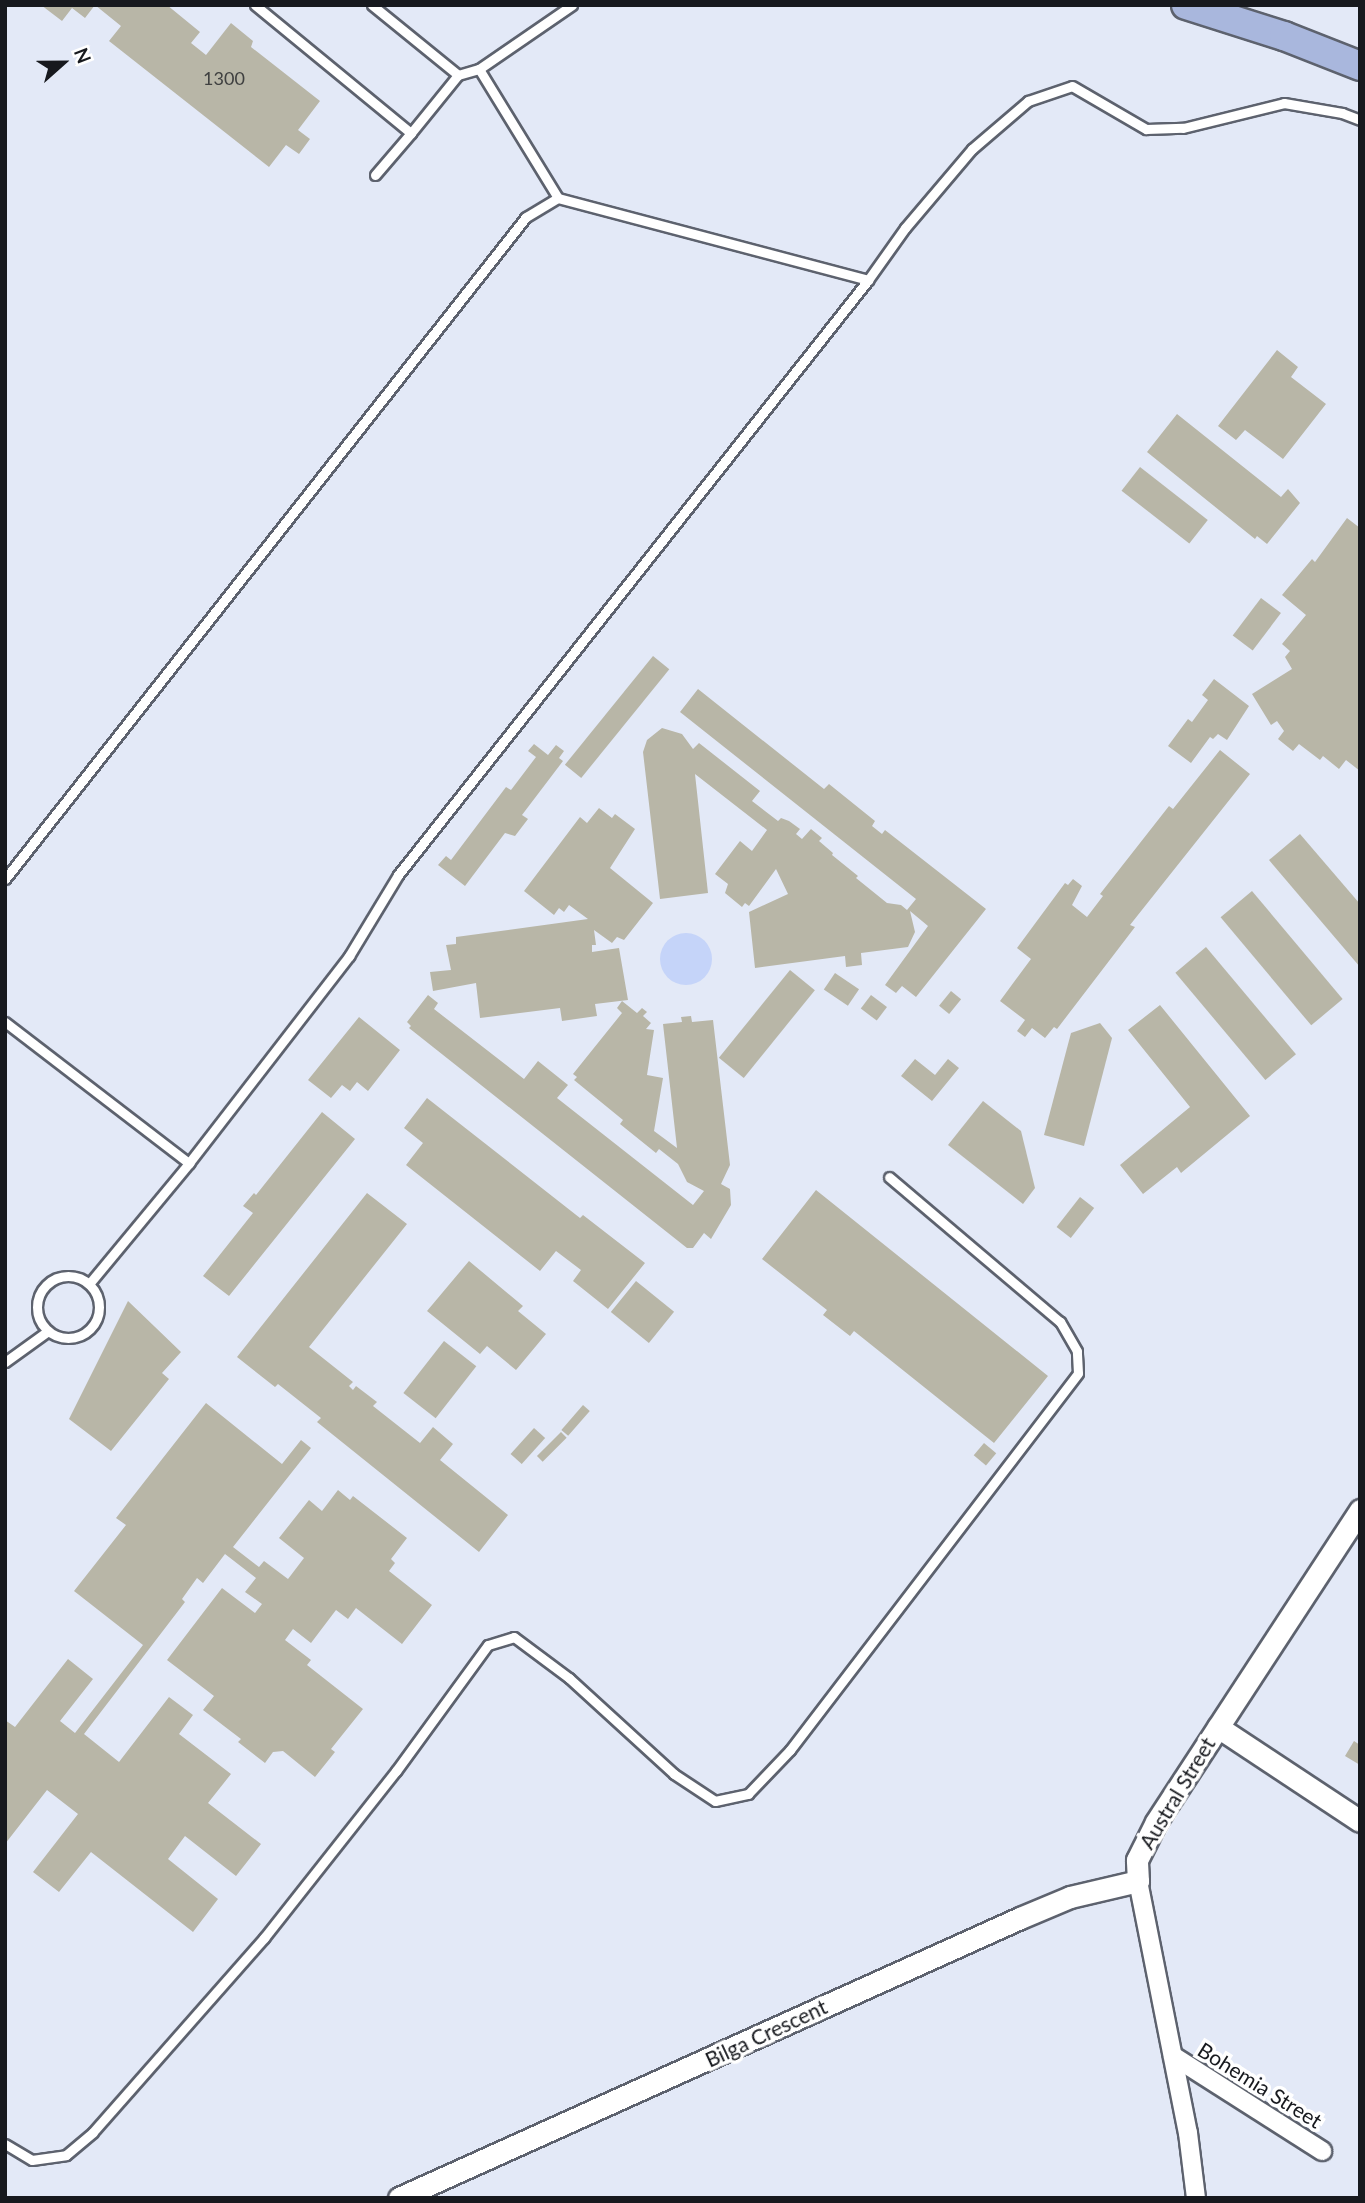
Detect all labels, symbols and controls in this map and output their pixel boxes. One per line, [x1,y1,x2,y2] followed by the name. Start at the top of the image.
[28,28,98,98] north arrow
[70,44,96,66] text: N
[203,67,245,89] house number: 1300
[1134,1733,1220,1853] street label: Austral Street
[701,1994,831,2072] street label: Bilga Crescent
[1193,2037,1327,2133] street label: Bohemia Street

